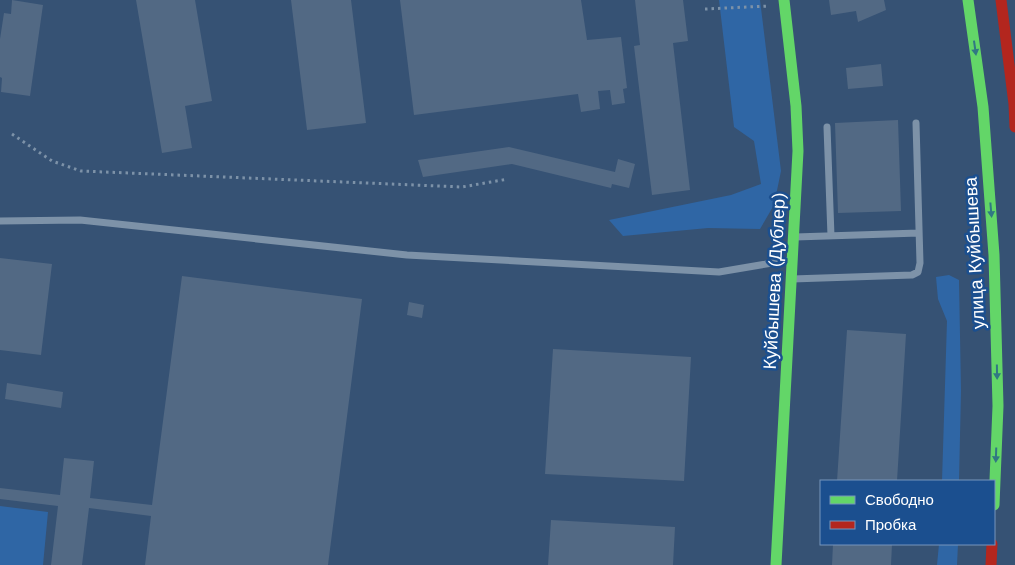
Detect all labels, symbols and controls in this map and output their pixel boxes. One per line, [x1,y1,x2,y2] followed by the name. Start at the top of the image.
[971,41,979,57] one-way arrow
[959,175,988,330] street label: улица Куйбышева
[759,192,789,370] street label: Куйбышева (Дублер)
[987,202,995,218] one-way arrow
[993,365,1001,381] one-way arrow
[991,447,999,463] one-way arrow
[820,480,995,545] legend
[865,491,934,509] text: Свободно
[865,516,917,534] text: Пробка

